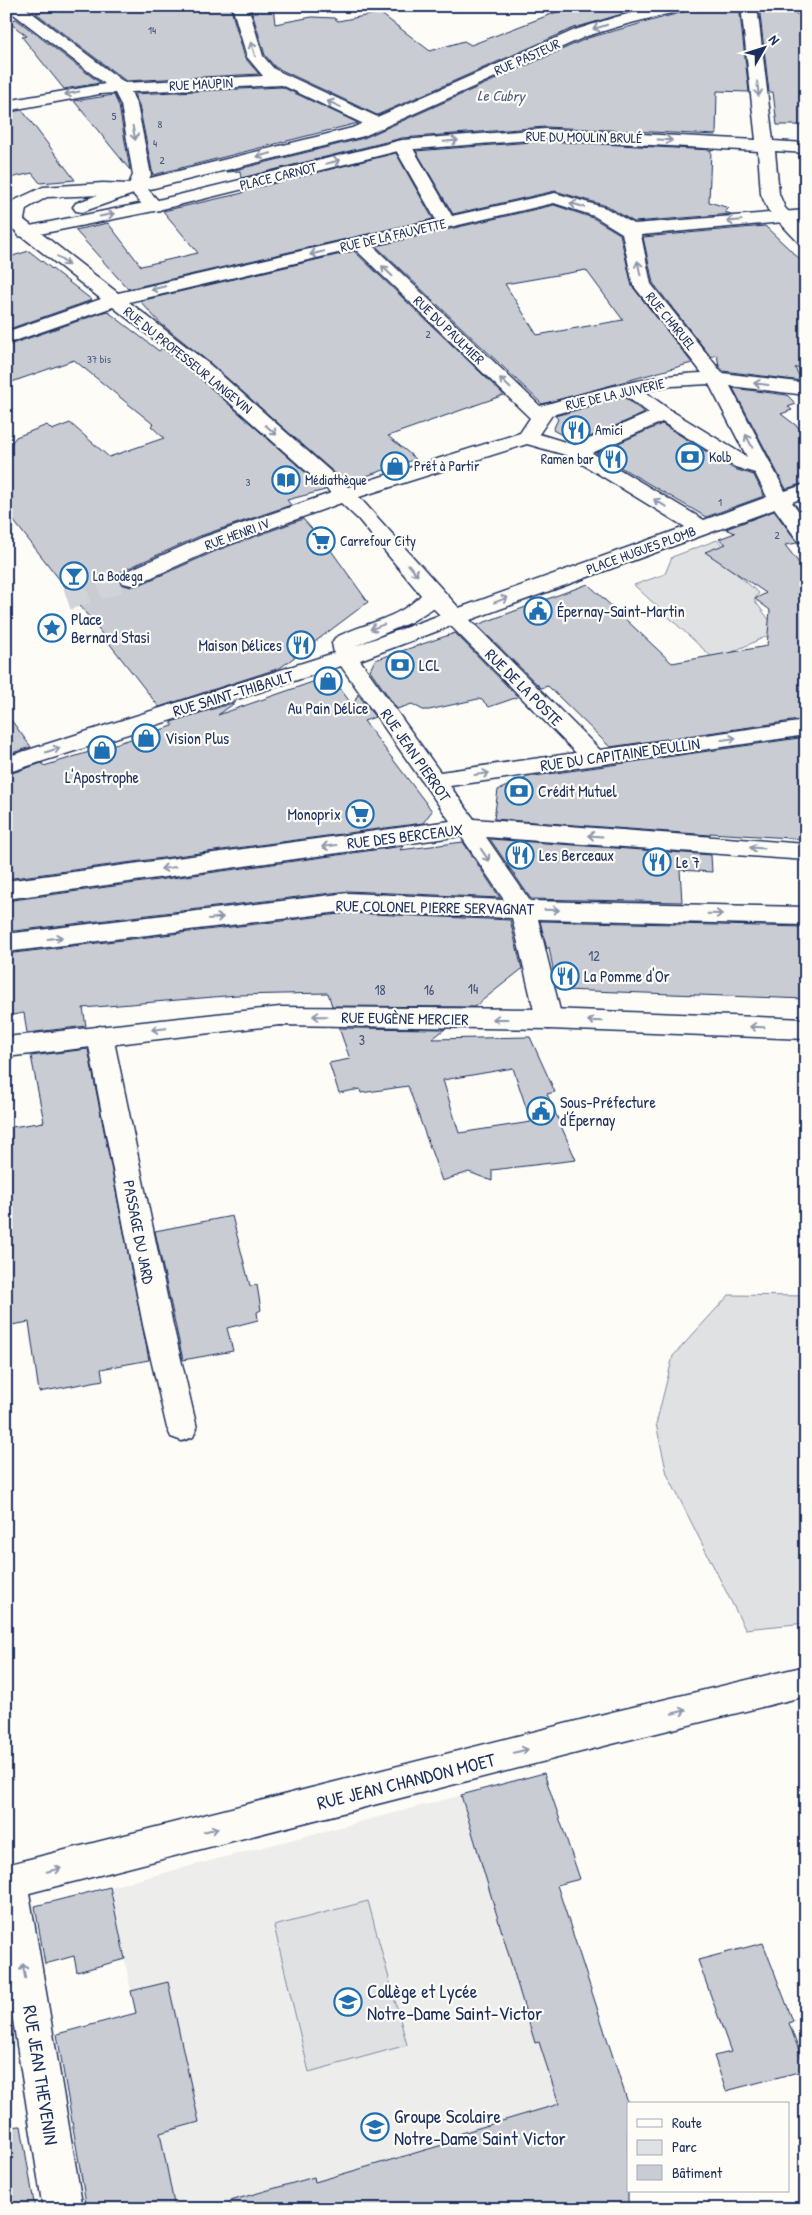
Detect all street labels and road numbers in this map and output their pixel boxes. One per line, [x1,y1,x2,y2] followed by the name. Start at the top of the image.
[491,34,563,80] street label: RUE PASTEUR
[169,72,233,95] street label: RUE MAUPIN
[526,126,642,147] street label: RUE DU MOULIN BRULÉ
[237,157,319,194] street label: PLACE CARNOT
[338,213,448,256] street label: RUE DE LA FAUVETTE
[642,288,701,354] street label: RUE CHARUEL
[410,291,489,368] street label: RUE DU PAULMIER
[120,302,257,418] street label: RUE DU PROFESSEUR LANGEVIN
[564,373,666,414] street label: RUE DE LA JUIVERIE
[202,513,272,554] street label: RUE HENRI IV
[583,521,698,578] street label: PLACE HUGUES PLOMB
[480,643,568,731] street label: RUE DE LA POSTE
[170,664,297,722] street label: RUE SAINT-THIBAULT
[376,704,457,806] street label: RUE JEAN PIERROT
[539,732,701,776] street label: RUE DU CAPITAINE DEULLIN
[346,818,465,854] street label: RUE DES BERCEAUX
[336,894,535,920] street label: RUE COLONEL PIERRE SERVAGNAT
[341,1006,469,1030] street label: RUE EUGÈNE MERCIER
[118,1178,160,1286] street label: PASSAGE DU JARD
[314,1746,499,1816] street label: RUE JEAN CHANDON MOET
[17,2003,65,2147] street label: RUE JEAN THEVENIN

